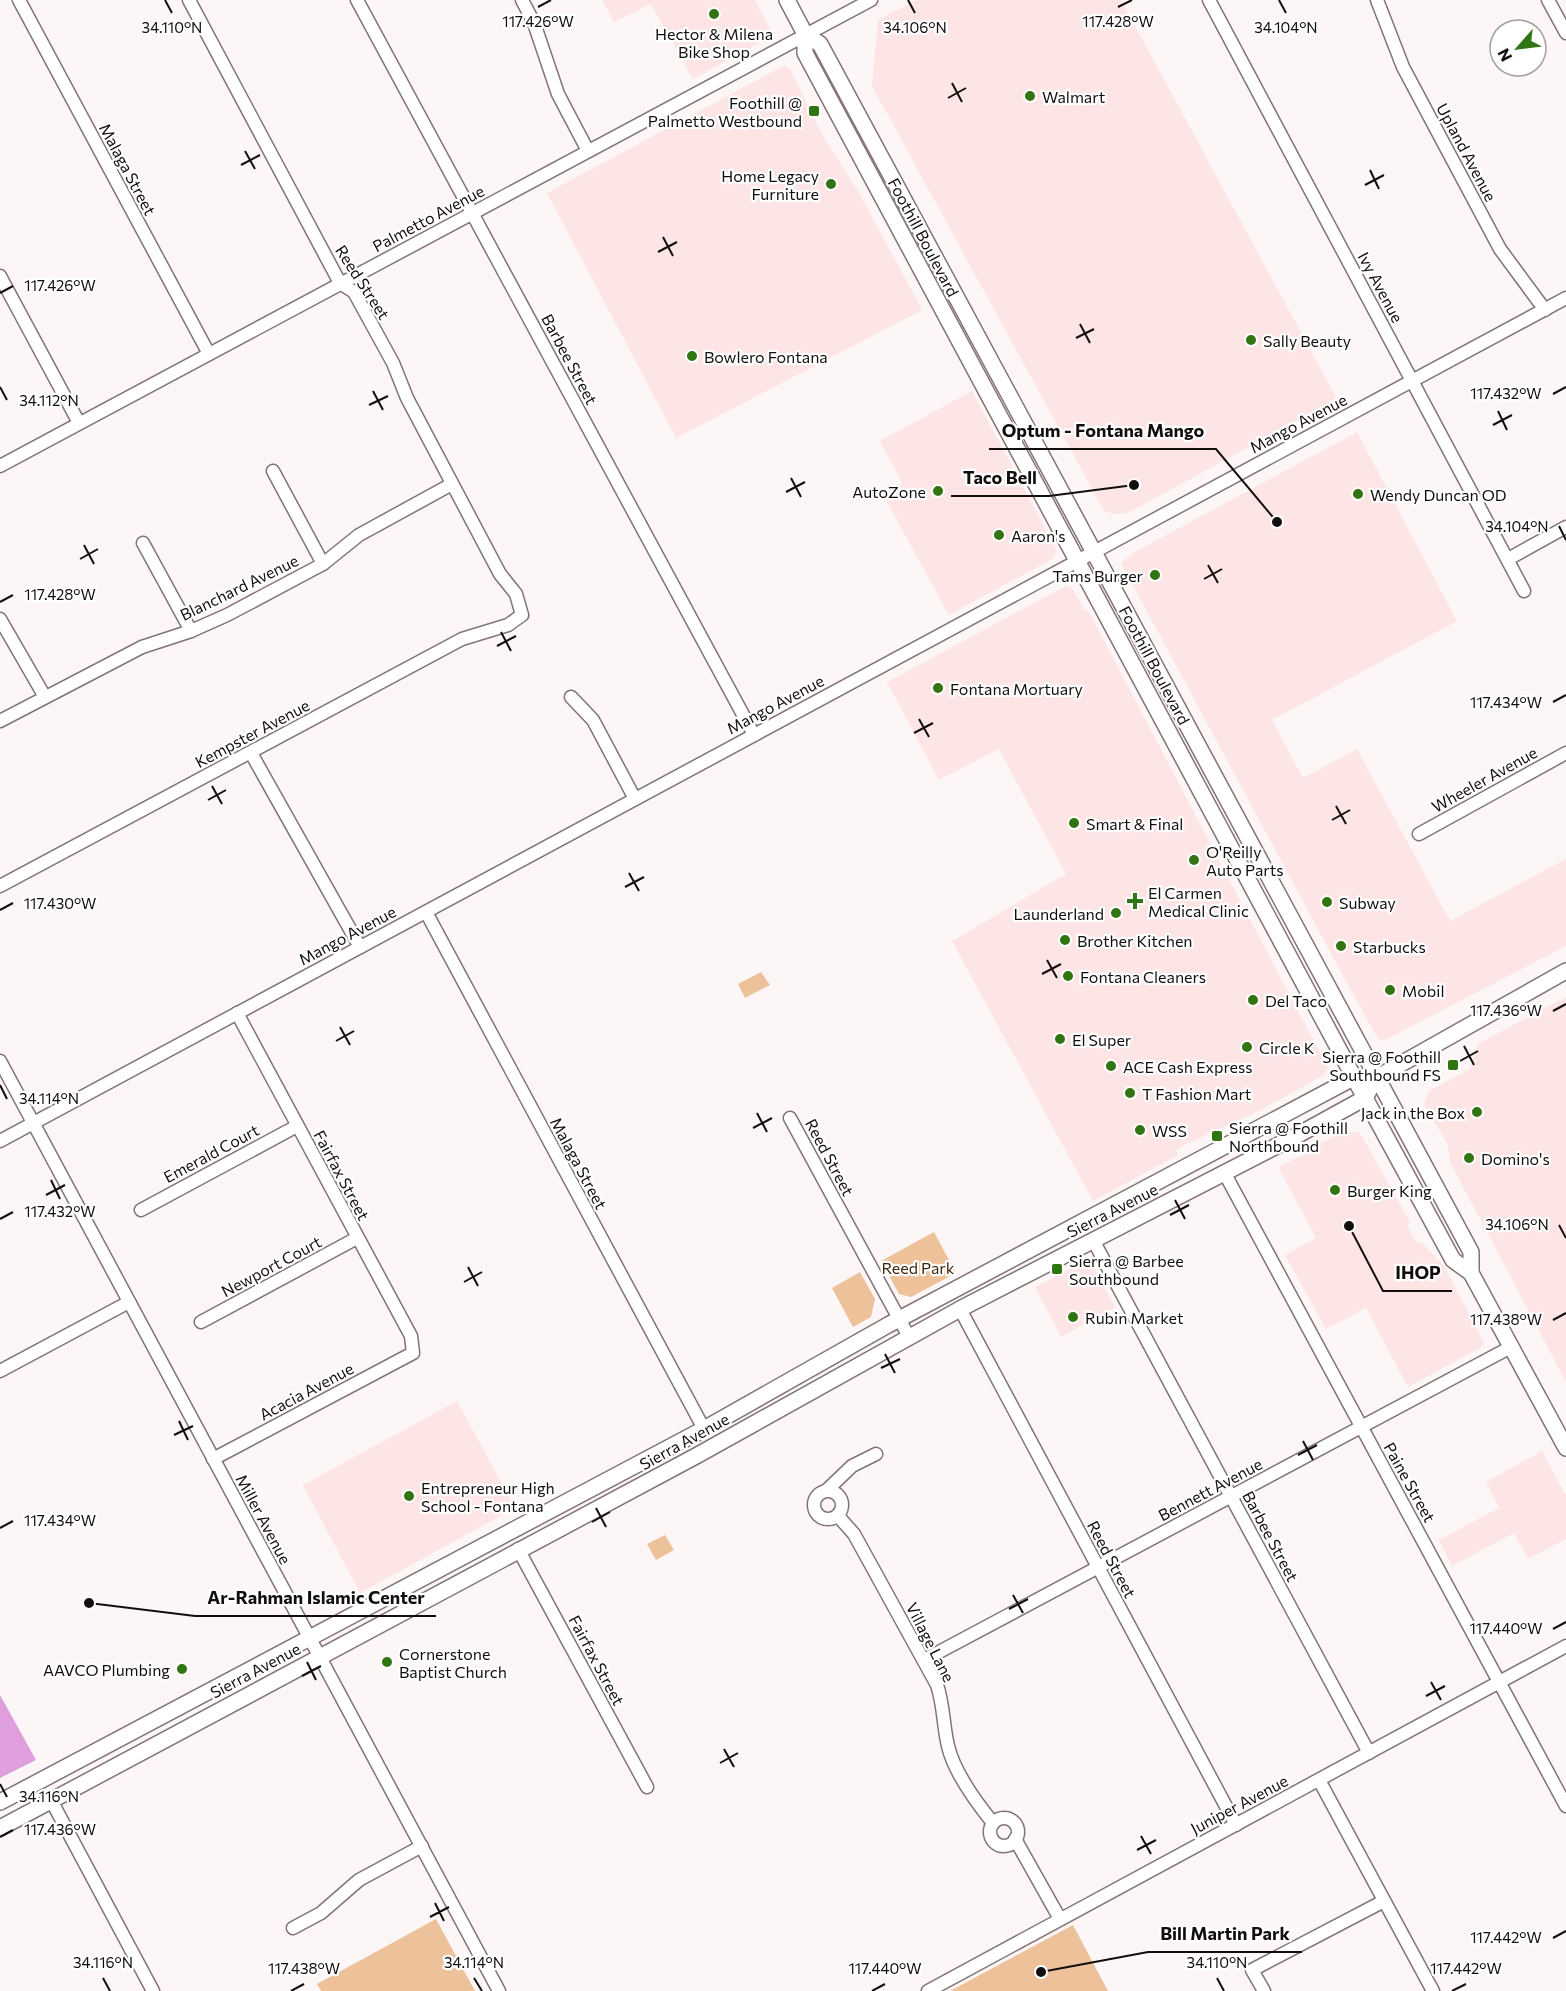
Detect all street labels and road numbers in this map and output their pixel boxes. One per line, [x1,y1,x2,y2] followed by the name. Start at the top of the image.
[1433,100,1501,204] street label: Upland Avenue
[96,120,160,219] street label: Malaga Street
[885,174,963,300] street label: Foothill Boulevard
[369,181,487,255] street label: Palmetto Avenue
[332,241,394,323] street label: Reed Street
[1354,248,1408,326] street label: Ivy Avenue
[538,311,602,408] street label: Barbee Street
[1246,389,1350,457] street label: Mango Avenue
[177,550,301,624] street label: Blanchard Avenue
[1116,602,1194,728] street label: Foothill Boulevard
[723,670,827,738] street label: Mango Avenue
[192,695,312,771] street label: Kempster Avenue
[1428,742,1540,816] street label: Wheeler Avenue
[295,901,399,969] street label: Mango Avenue
[547,1114,611,1213] street label: Malaga Street
[802,1115,858,1199] street label: Reed Street
[160,1120,262,1186] street label: Emerald Court
[310,1127,374,1224] street label: Fairfax Street
[1063,1179,1161,1241] street label: Sierra Avenue
[218,1231,325,1300] street label: Newport Court
[256,1358,356,1424] street label: Acacia Avenue
[636,1409,732,1473] street label: Sierra Avenue
[1380,1439,1440,1526] street label: Paine Street
[1155,1454,1265,1524] street label: Bennett Avenue
[232,1471,296,1567] street label: Miller Avenue
[1239,1488,1303,1585] street label: Barbee Street
[1084,1517,1140,1601] street label: Reed Street
[903,1599,959,1685] street label: Village Lane
[565,1612,629,1709] street label: Fairfax Street
[207,1638,303,1702] street label: Sierra Avenue
[1187,1770,1291,1838] street label: Juniper Avenue

